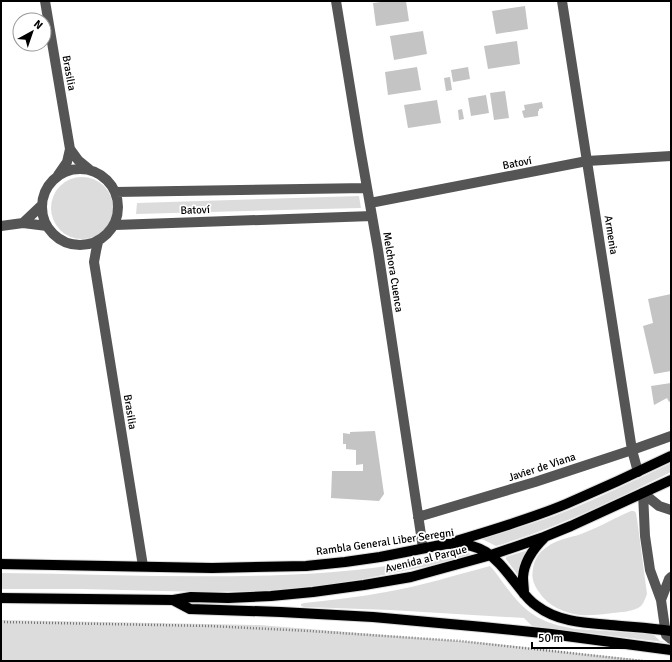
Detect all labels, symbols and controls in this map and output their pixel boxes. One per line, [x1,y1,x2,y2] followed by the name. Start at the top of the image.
[12,12,52,52] north arrow
[31,17,45,32] text: N
[60,54,79,92] street label: Brasilia
[501,154,533,172] street label: Batoví
[180,203,210,217] street label: Batoví
[601,214,621,256] street label: Armenia
[380,231,406,314] street label: Melchora Cuenca
[121,393,139,431] street label: Brasilia
[507,450,578,484] street label: Javier de Viana
[315,526,455,558] street label: Rambla General Liber Seregni
[384,543,468,575] street label: Avenida al Parque
[532,624,628,650] scale bar
[538,631,563,646] text: 50 m

